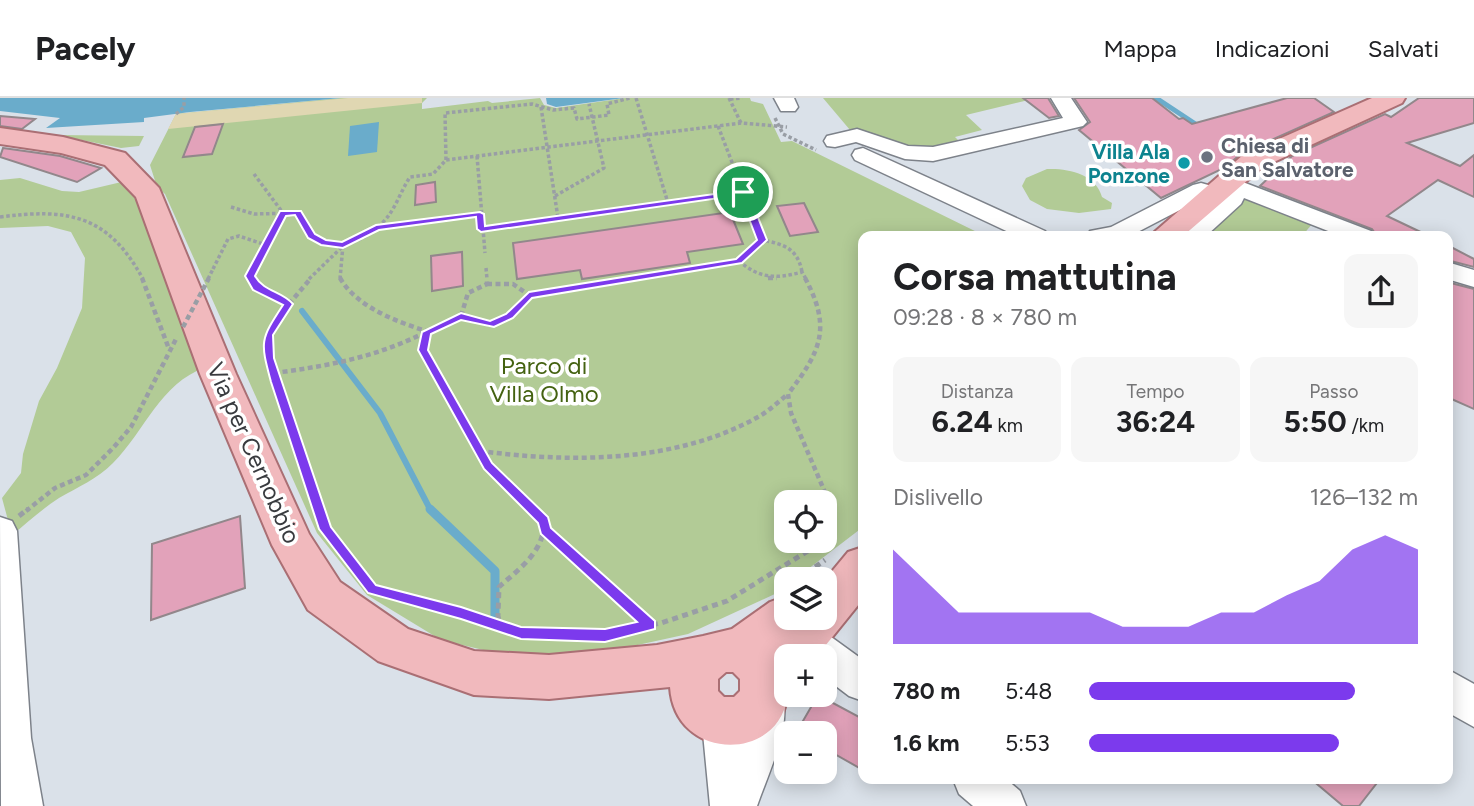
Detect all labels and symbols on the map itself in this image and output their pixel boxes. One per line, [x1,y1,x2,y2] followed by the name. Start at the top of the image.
[1221,133,1354,182] place label: Chiesa di San Salvatore
[1088,139,1170,188] place label: Villa Ala Ponzone
[1199,149,1215,165] marker: Chiesa di San Salvatore
[1176,155,1192,171] marker: Villa Ala Ponzone
[713,162,773,222] pin
[489,351,599,408] park label: Parco di Villa Olmo
[201,358,307,548] street label: Via per Cernobbio

